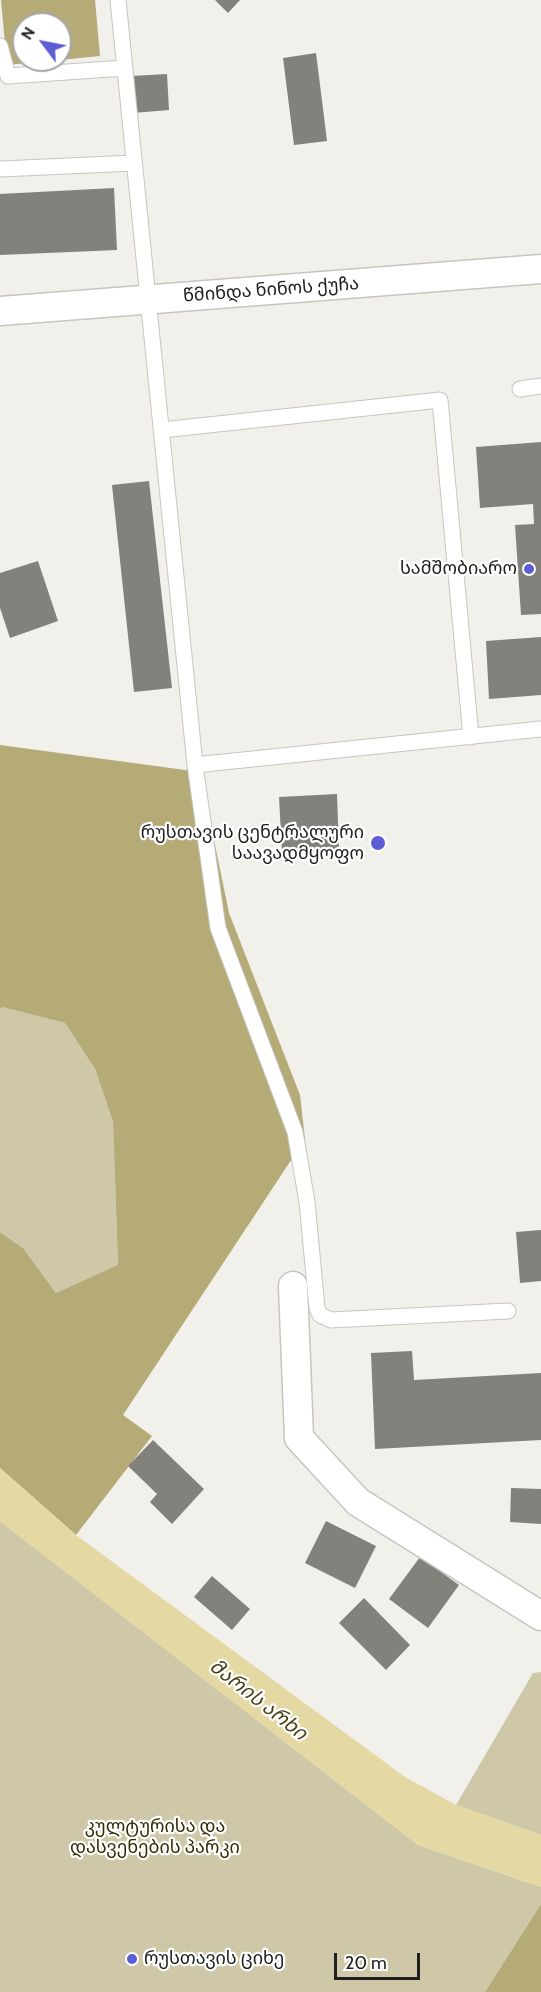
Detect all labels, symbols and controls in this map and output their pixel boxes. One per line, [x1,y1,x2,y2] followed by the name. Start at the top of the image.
[12,12,72,72] north arrow
[17,23,39,43] text: N
[182,273,360,307] street label: წმინდა ნინოს ქუჩა
[400,558,517,580] place label: სამშობიარო
[522,562,536,576] marker: სამშობიარო
[141,822,364,864] place label: რუსთავის ცენტრალური საავადმყოფო
[369,834,387,852] marker: რუსთავის ცენტრალური საავადმყოფო
[204,1654,312,1746] water label: მარის არხი
[70,1816,240,1858] park label: კულტურისა და დასვენების პარკი
[337,1941,422,1979] scale bar
[144,1948,284,1970] place label: რუსთავის ციხე
[125,1952,139,1966] marker: რუსთავის ციხე
[345,1952,387,1974] text: 20 m

